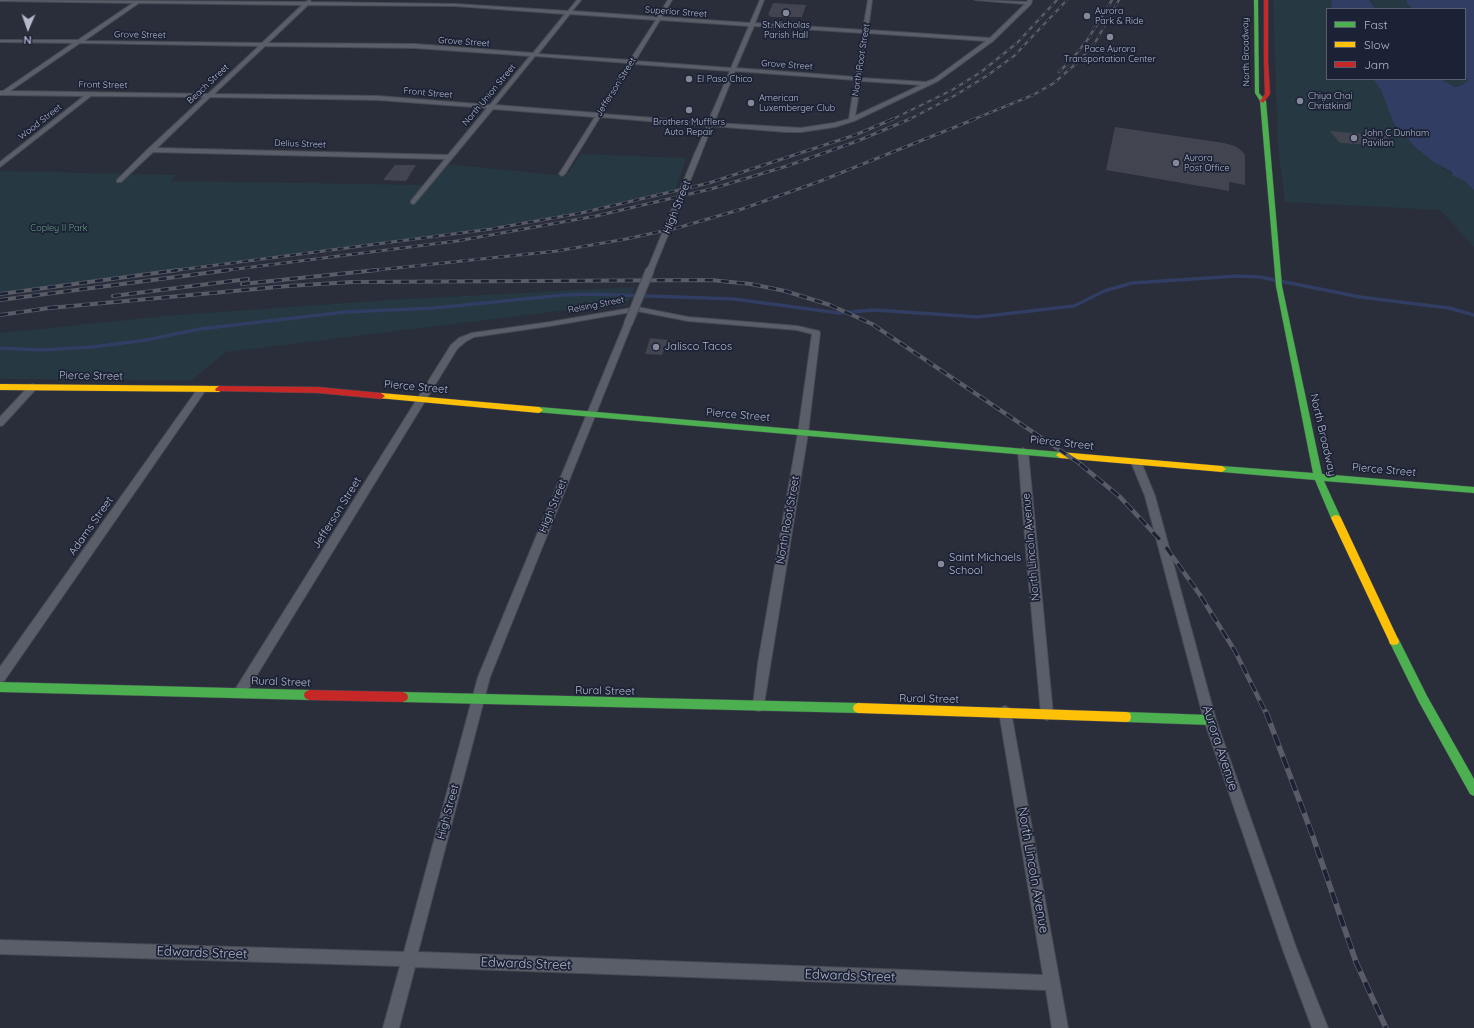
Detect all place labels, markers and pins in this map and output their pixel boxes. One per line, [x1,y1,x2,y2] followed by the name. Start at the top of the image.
[1095,6,1144,27] place label: Aurora Park & Ride
[781,8,791,18] marker: St. Nicholas Parish Hall
[1082,11,1092,21] marker: Aurora Park & Ride
[762,20,810,41] place label: St. Nicholas Parish Hall
[1105,32,1115,42] marker: Pace Aurora Transportation Center
[1064,44,1156,65] place label: Pace Aurora Transportation Center
[684,74,694,84] marker: El Paso Chico
[697,74,753,84] place label: El Paso Chico
[1308,91,1352,112] place label: Chiya Chai Christkindl
[759,93,835,114] place label: American Luxemberger Club
[1295,96,1305,106] marker: Chiya Chai Christkindl
[746,98,756,108] marker: American Luxemberger Club
[684,105,694,115] marker: Brothers Mufflers Auto Repair
[653,117,725,138] place label: Brothers Mufflers Auto Repair
[1362,128,1429,149] place label: John C Dunham Pavilion
[1349,133,1359,143] marker: John C Dunham Pavilion
[1184,153,1229,174] place label: Aurora Post Office
[1171,158,1181,168] marker: Aurora Post Office
[664,340,732,354] place label: Jalisco Tacos
[651,342,661,352] marker: Jalisco Tacos
[949,551,1021,577] place label: Saint Michaels School
[936,559,946,569] marker: Saint Michaels School

